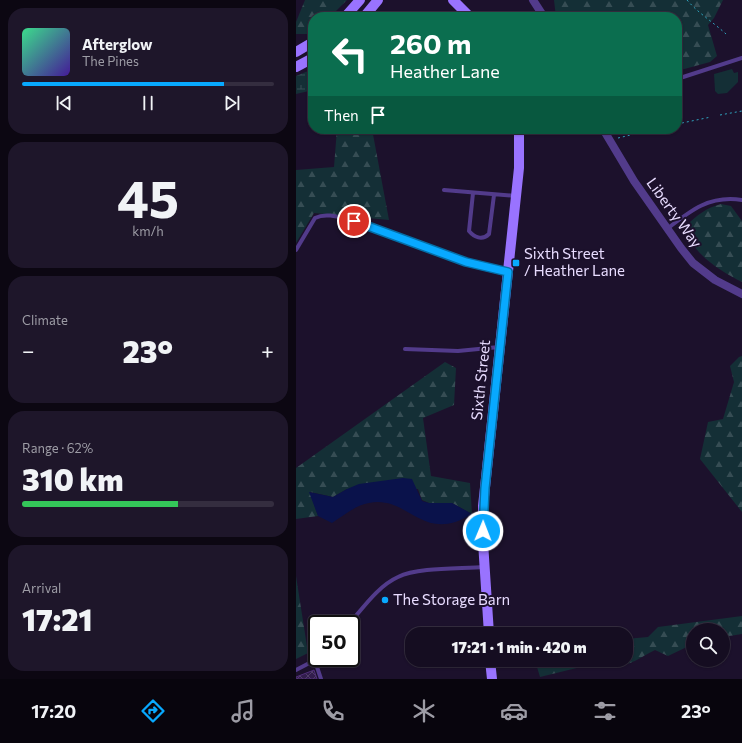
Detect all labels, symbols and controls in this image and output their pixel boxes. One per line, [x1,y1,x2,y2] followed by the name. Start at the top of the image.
[390,26,471,60] text: 260 m
[324,28,376,80] icon: left
[82,35,152,53] text: Afterglow
[82,53,139,69] text: The Pines
[390,60,500,82] text: Heather Lane
[53,92,75,114] icon: previous
[137,92,159,114] icon: pause
[221,92,243,114] icon: next
[367,104,389,126] icon: arrive
[324,106,359,124] text: Then
[117,165,179,229] text: 45
[643,174,706,251] street label: Liberty Way
[337,204,371,238] pin
[343,210,365,232] icon: arrive
[132,223,164,239] text: km/h
[524,244,625,279] place label: Sixth Street / Heather Lane
[511,258,521,268] marker: Sixth Street / Heather Lane
[22,312,68,328] text: Climate
[123,332,173,369] text: 23°
[22,337,35,364] text: −
[261,337,274,364] text: +
[467,339,493,421] street label: Sixth Street
[22,440,93,456] text: Range · 62%
[22,460,124,497] text: 310 km
[462,510,504,552] position arrow
[22,580,61,596] text: Arrival
[393,590,510,608] place label: The Storage Barn
[380,595,390,605] marker: The Storage Barn
[22,600,93,637] text: 17:21
[308,615,360,667] speed limit sign: 50
[686,623,730,667] map controls
[686,623,730,667] button: search
[452,638,586,656] text: 17:21 · 1 min · 420 m
[139,697,167,725] icon: directions
[229,697,257,725] icon: music
[319,697,347,725] icon: phone
[410,697,438,725] icon: climate
[500,697,528,725] icon: car
[591,697,619,725] icon: filters
[31,700,76,722] text: 17:20
[681,700,711,722] text: 23°

